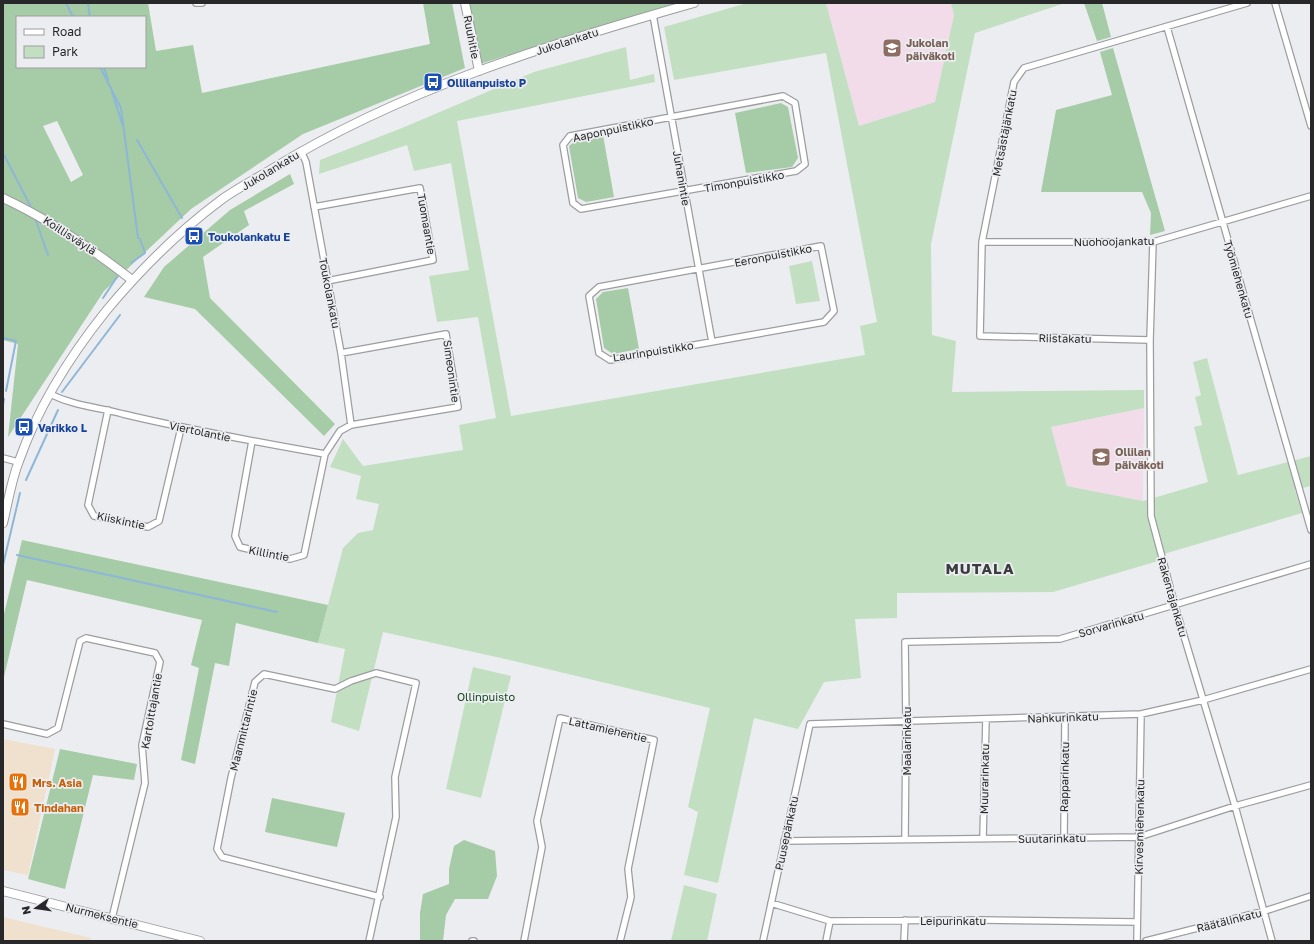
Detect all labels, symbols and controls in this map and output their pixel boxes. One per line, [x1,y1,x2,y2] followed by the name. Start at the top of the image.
[461,14,483,60] street label: Ruuhitie
[16,16,146,68] legend
[52,24,81,39] text: Road
[534,25,600,57] street label: Jukolankatu
[906,36,955,62] place label: Jukolan päiväkoti
[881,37,903,59] school or university icon: Jukolan päiväkoti
[52,44,78,59] text: Park
[422,71,444,93] bus stop icon: Ollilanpuisto P
[447,76,527,89] place label: Ollilanpuisto P
[989,89,1019,177] street label: Metsästäjänkatu
[572,114,655,144] street label: Aaponpuistikko
[239,148,301,192] street label: Jukolankatu
[671,149,693,207] street label: Juhanintie
[703,167,786,194] street label: Timonpuistikko
[415,193,439,255] street label: Tuomaantie
[41,213,99,257] street label: Koillisväylä
[183,225,205,247] bus stop icon: Toukolankatu E
[208,230,290,243] place label: Toukolankatu E
[1074,234,1154,248] street label: Nuohoojankatu
[1222,238,1256,320] street label: Työmiehenkatu
[733,241,813,269] street label: Eeronpuistikko
[317,257,343,329] street label: Toukolankatu
[1038,331,1092,345] street label: Riistakatu
[612,338,695,364] street label: Laurinpuistikko
[441,339,463,403] street label: Simeonintie
[13,416,35,438] bus stop icon: Varikko L
[168,418,232,444] street label: Viertolantie
[38,421,88,434] place label: Varikko L
[1115,445,1164,471] place label: Ollilan päiväkoti
[1090,446,1112,468] school or university icon: Ollilan päiväkoti
[96,509,146,531] street label: Kiiskintie
[248,543,290,563] street label: Killintie
[1155,556,1191,638] street label: Rakentajankatu
[945,559,1015,577] district label: MUTALA
[1077,608,1145,640] street label: Sorvarinkatu
[138,672,164,750] street label: Kartoittajantie
[227,688,259,772] street label: Maanmittarintie
[457,690,515,703] park label: Ollinpuisto
[900,707,913,775] street label: Maalarinkatu
[1027,709,1099,725] street label: Nahkurinkatu
[568,714,648,744] street label: Lattamiehentie
[1057,742,1071,812] street label: Rapparinkatu
[977,744,991,814] street label: Muurarinkatu
[7,771,29,793] restaurant icon: Mrs. Asia
[32,776,82,789] place label: Mrs. Asia
[1132,779,1146,875] street label: Kirvesmiehenkatu
[772,795,800,871] street label: Puusepänkatu
[9,796,31,818] restaurant icon: Tindahan
[34,801,84,814] place label: Tindahan
[1018,831,1086,845] street label: Suutarinkatu
[16,888,56,928] north arrow
[64,900,140,930] street label: Nurmeksentie
[18,905,33,916] text: N
[1195,906,1263,934] street label: Räätälinkatu
[920,914,986,927] street label: Leipurinkatu

